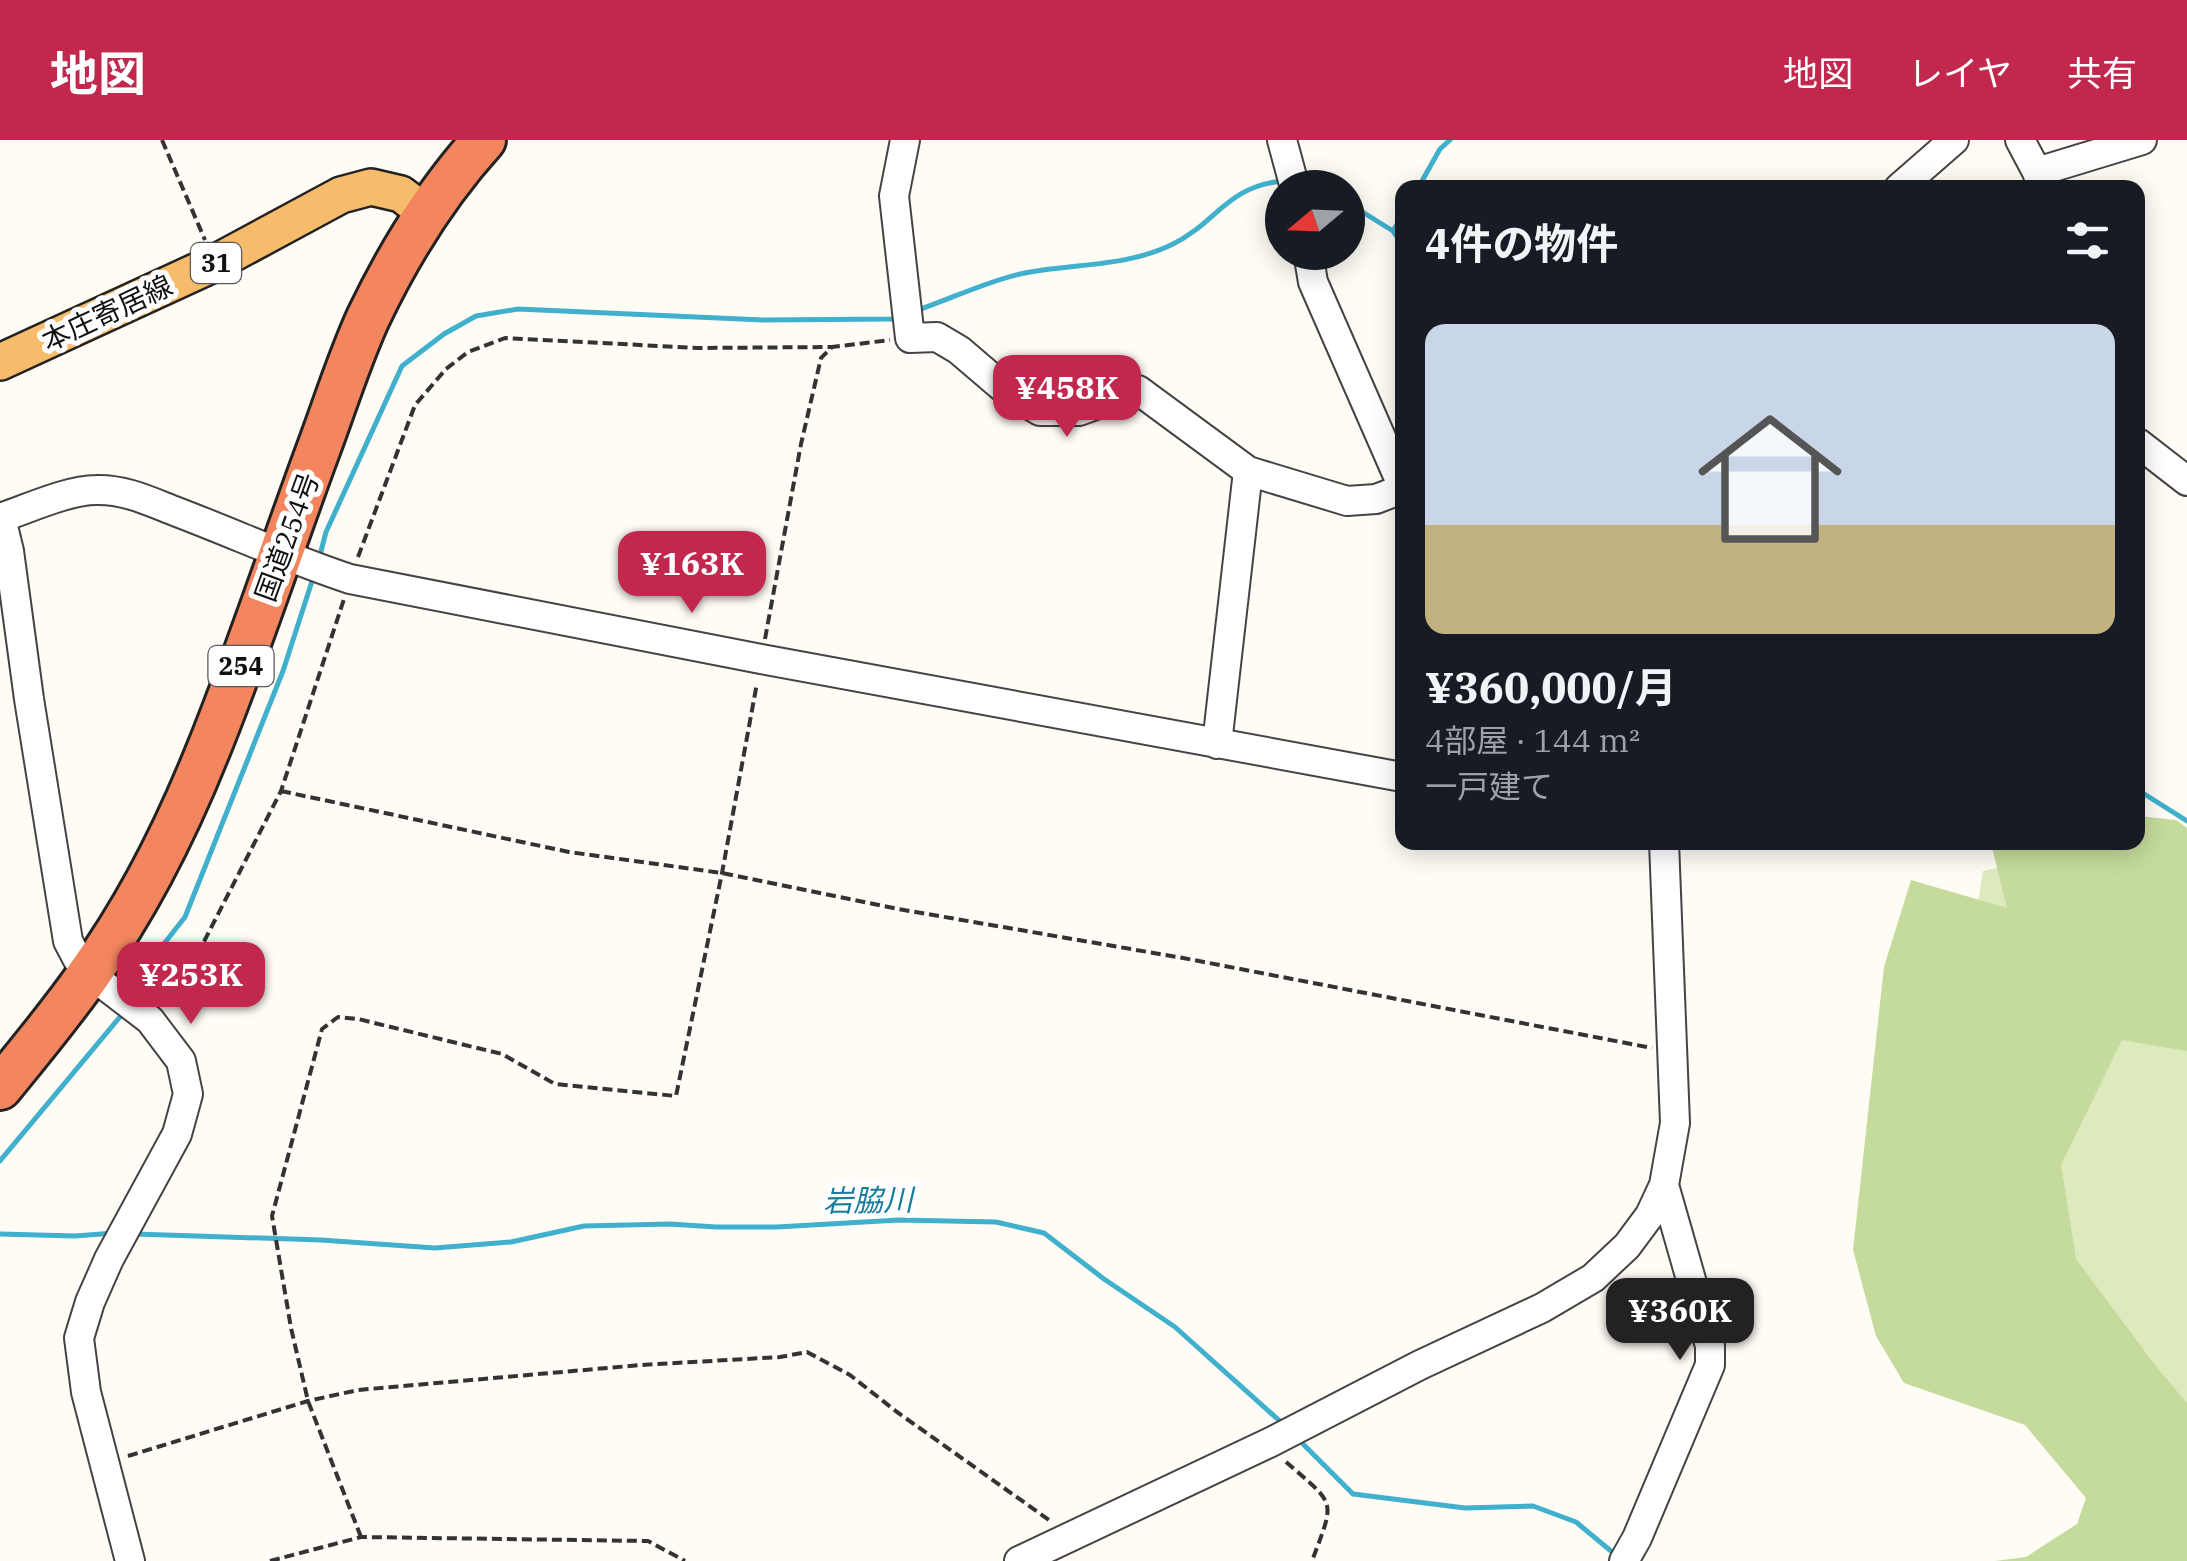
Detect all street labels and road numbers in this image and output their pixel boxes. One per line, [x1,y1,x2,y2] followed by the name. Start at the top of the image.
[191,243,241,283] road number: 31
[36,266,178,359] street label: 本庄寄居線
[246,467,327,606] street label: 国道254号
[208,646,274,686] road number: 254

